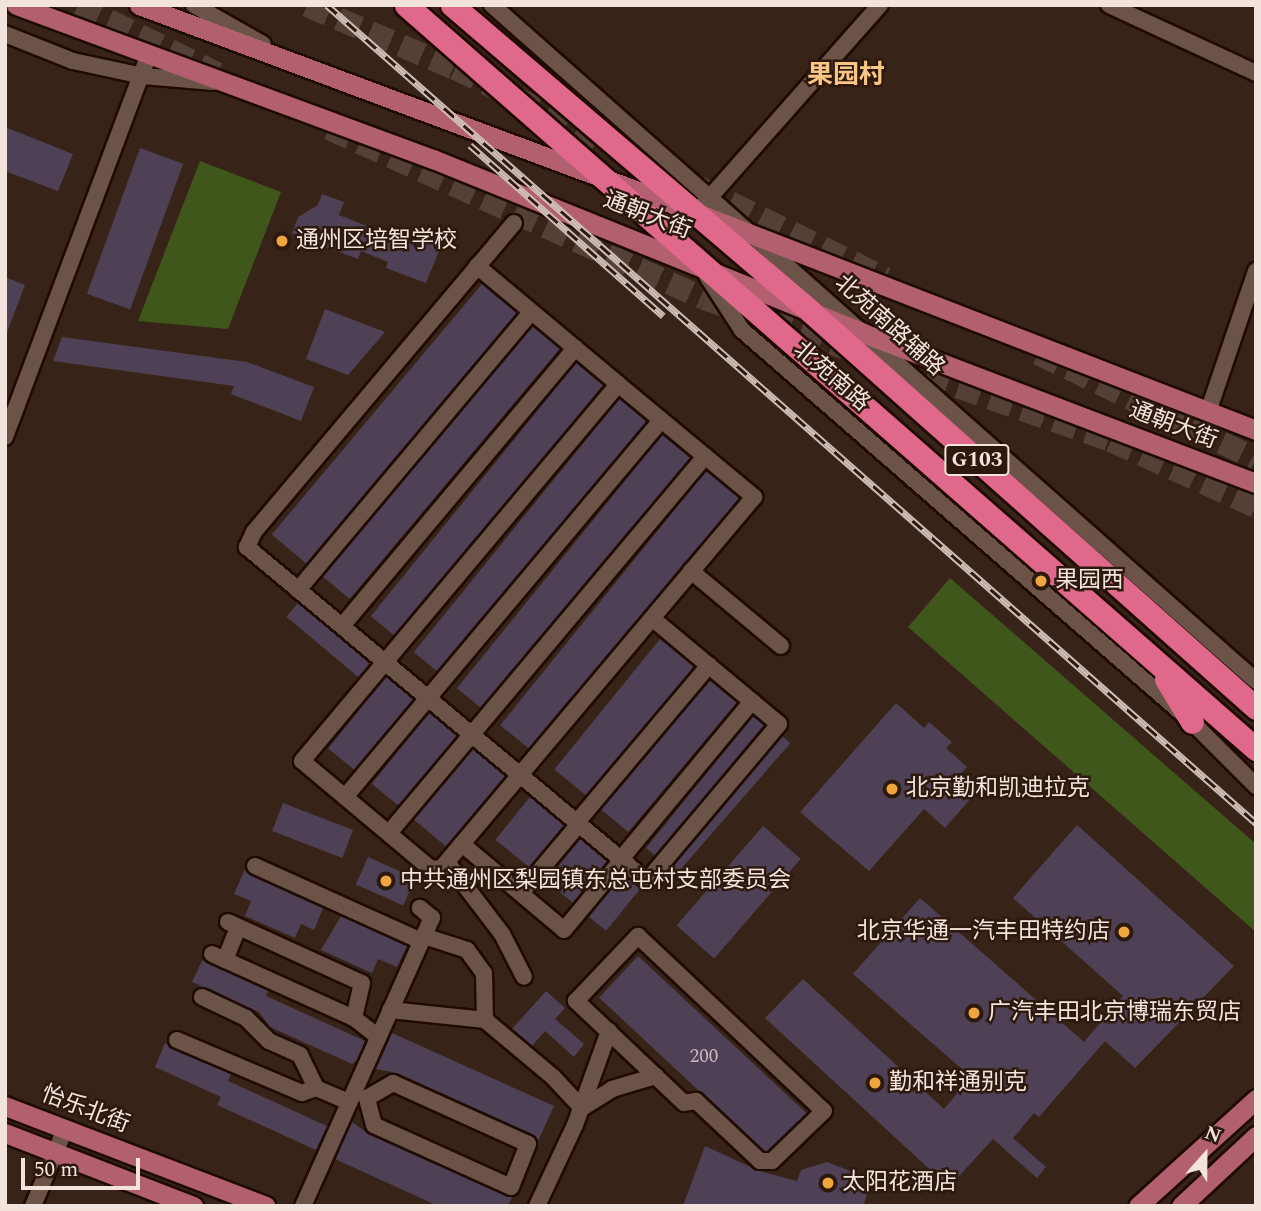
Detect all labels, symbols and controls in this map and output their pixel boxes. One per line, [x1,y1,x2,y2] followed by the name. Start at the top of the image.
[807,60,885,92] district label: 果园村
[599,187,695,245] street label: 通朝大街
[296,227,457,255] place label: 通州区培智学校
[274,233,290,249] marker: 通州区培智学校
[828,270,950,382] street label: 北苑南路辅路
[787,336,875,418] street label: 北苑南路
[1125,397,1221,455] street label: 通朝大街
[944,442,1010,477] road number: G103
[1055,567,1124,595] place label: 果园西
[1033,573,1049,589] marker: 果园西
[906,775,1090,803] place label: 北京勤和凯迪拉克
[884,781,900,797] marker: 北京勤和凯迪拉克
[400,867,791,895] place label: 中共通州区梨园镇东总屯村支部委员会
[378,873,394,889] marker: 中共通州区梨园镇东总屯村支部委员会
[857,918,1110,946] place label: 北京华通一汽丰田特约店
[1116,924,1132,940] marker: 北京华通一汽丰田特约店
[988,999,1241,1027] place label: 广汽丰田北京博瑞东贸店
[966,1005,982,1021] marker: 广汽丰田北京博瑞东贸店
[690,1046,718,1068] house number: 200
[889,1069,1027,1097] place label: 勤和祥通别克
[867,1075,883,1091] marker: 勤和祥通别克
[37,1081,133,1139] street label: 怡乐北街
[1200,1119,1225,1151] text: N
[1170,1120,1240,1190] north arrow
[24,1144,144,1188] scale bar
[34,1154,78,1186] text: 50 m
[842,1169,957,1197] place label: 太阳花酒店
[820,1175,836,1191] marker: 太阳花酒店

